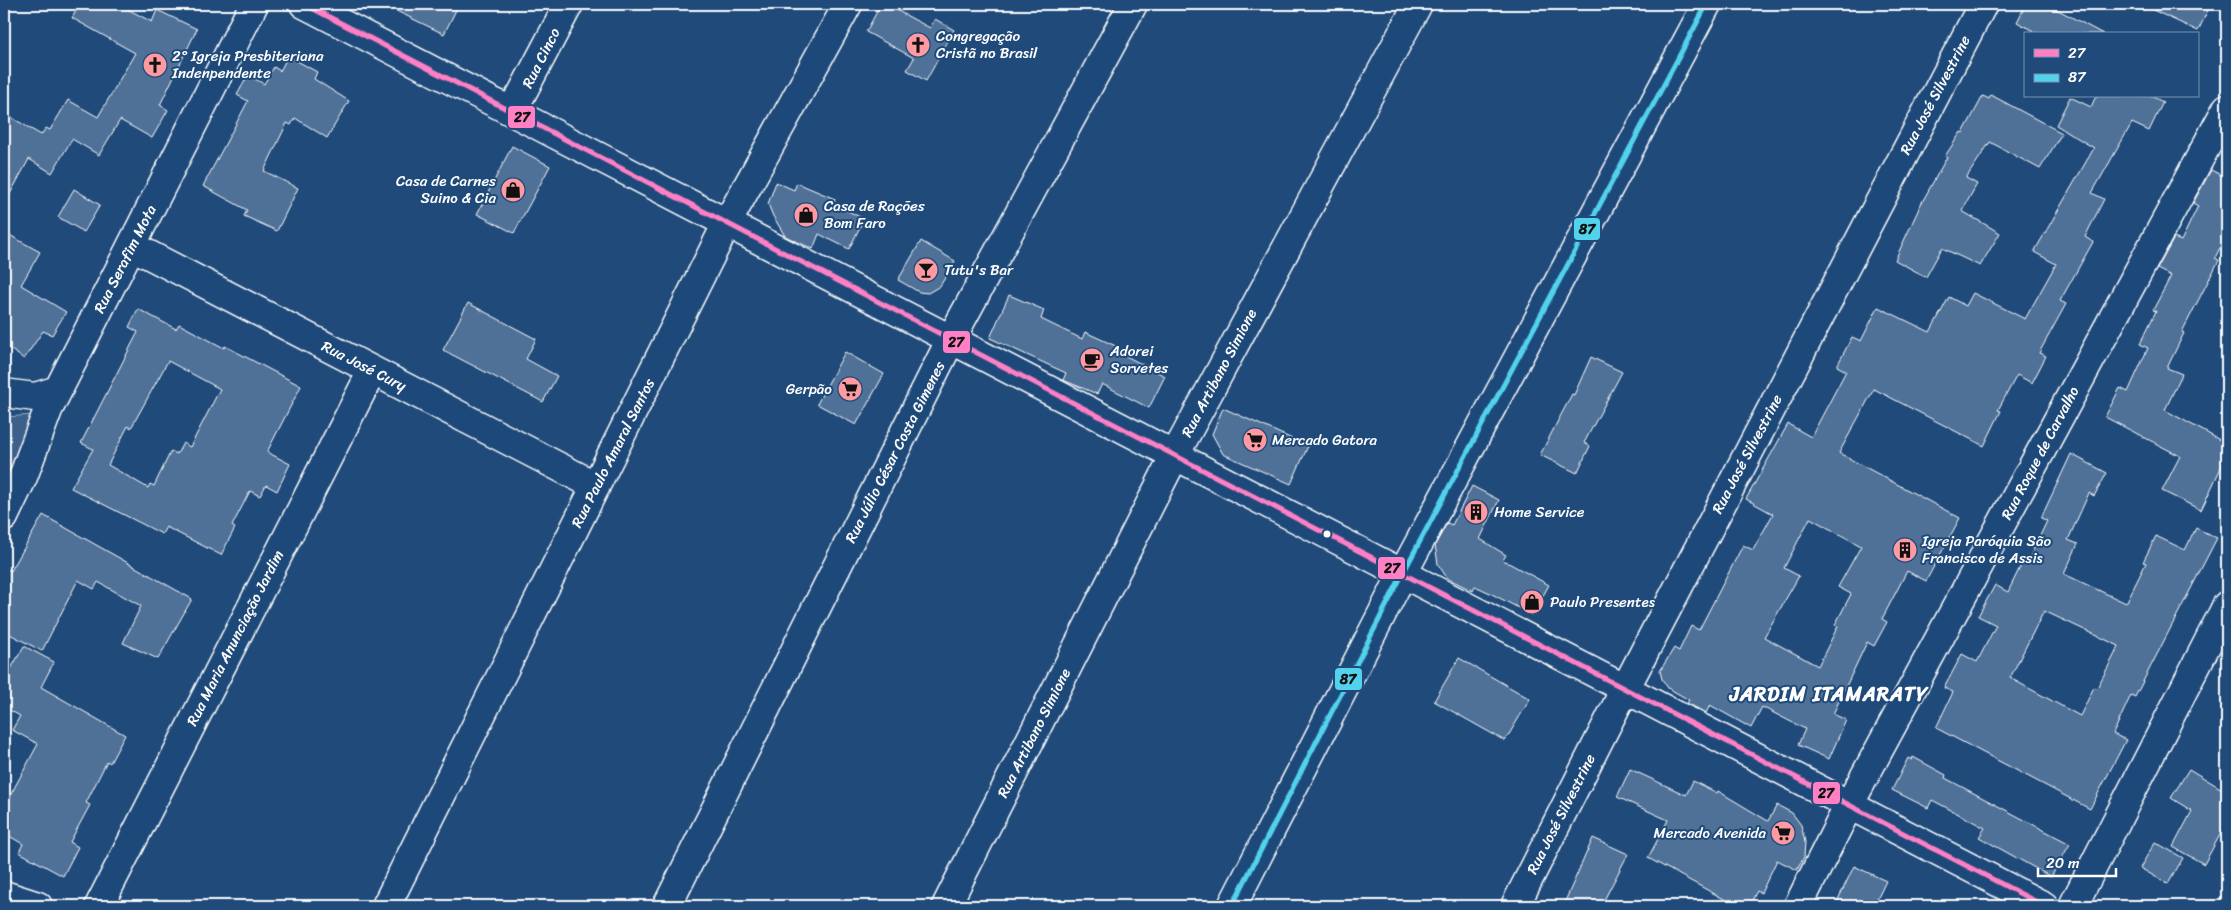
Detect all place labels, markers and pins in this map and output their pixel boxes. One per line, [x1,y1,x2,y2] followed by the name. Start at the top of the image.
[936,23,1038,66] place label: Congregação Cristã no Brasil
[905,32,931,58] church icon: Congregação Cristã no Brasil
[171,43,324,86] place label: 2° Igreja Presbiteriana Indenpendente
[142,52,168,78] church icon: 2° Igreja Presbiteriana Indenpendente
[396,168,496,211] place label: Casa de Carnes Suino & Cia
[500,177,526,203] shop icon: Casa de Carnes Suino & Cia
[824,193,925,236] place label: Casa de Rações Bom Faro
[793,202,819,228] shop icon: Casa de Rações Bom Faro
[913,257,939,283] bar icon: Tutu's Bar
[944,257,1014,283] place label: Tutu's Bar
[1109,338,1168,381] place label: Adorei Sorvetes
[1079,347,1105,373] cafe icon: Adorei Sorvetes
[786,376,832,402] place label: Gerpão
[837,376,863,402] supermarket icon: Gerpão
[1242,427,1268,453] supermarket icon: Mercado Gatora
[1272,427,1378,453] place label: Mercado Gatora
[1463,499,1489,525] building icon: Home Service
[1494,499,1585,525] place label: Home Service
[1921,528,2051,571] place label: Igreja Paróquia São Francisco de Assis
[1322,529,1332,539] unlabelled marker
[1892,537,1918,563] building icon: Igreja Paróquia São Francisco de Assis
[1519,589,1545,615] shop icon: Paulo Presentes
[1550,589,1656,615] place label: Paulo Presentes
[1653,820,1766,846] place label: Mercado Avenida
[1770,820,1796,846] supermarket icon: Mercado Avenida

